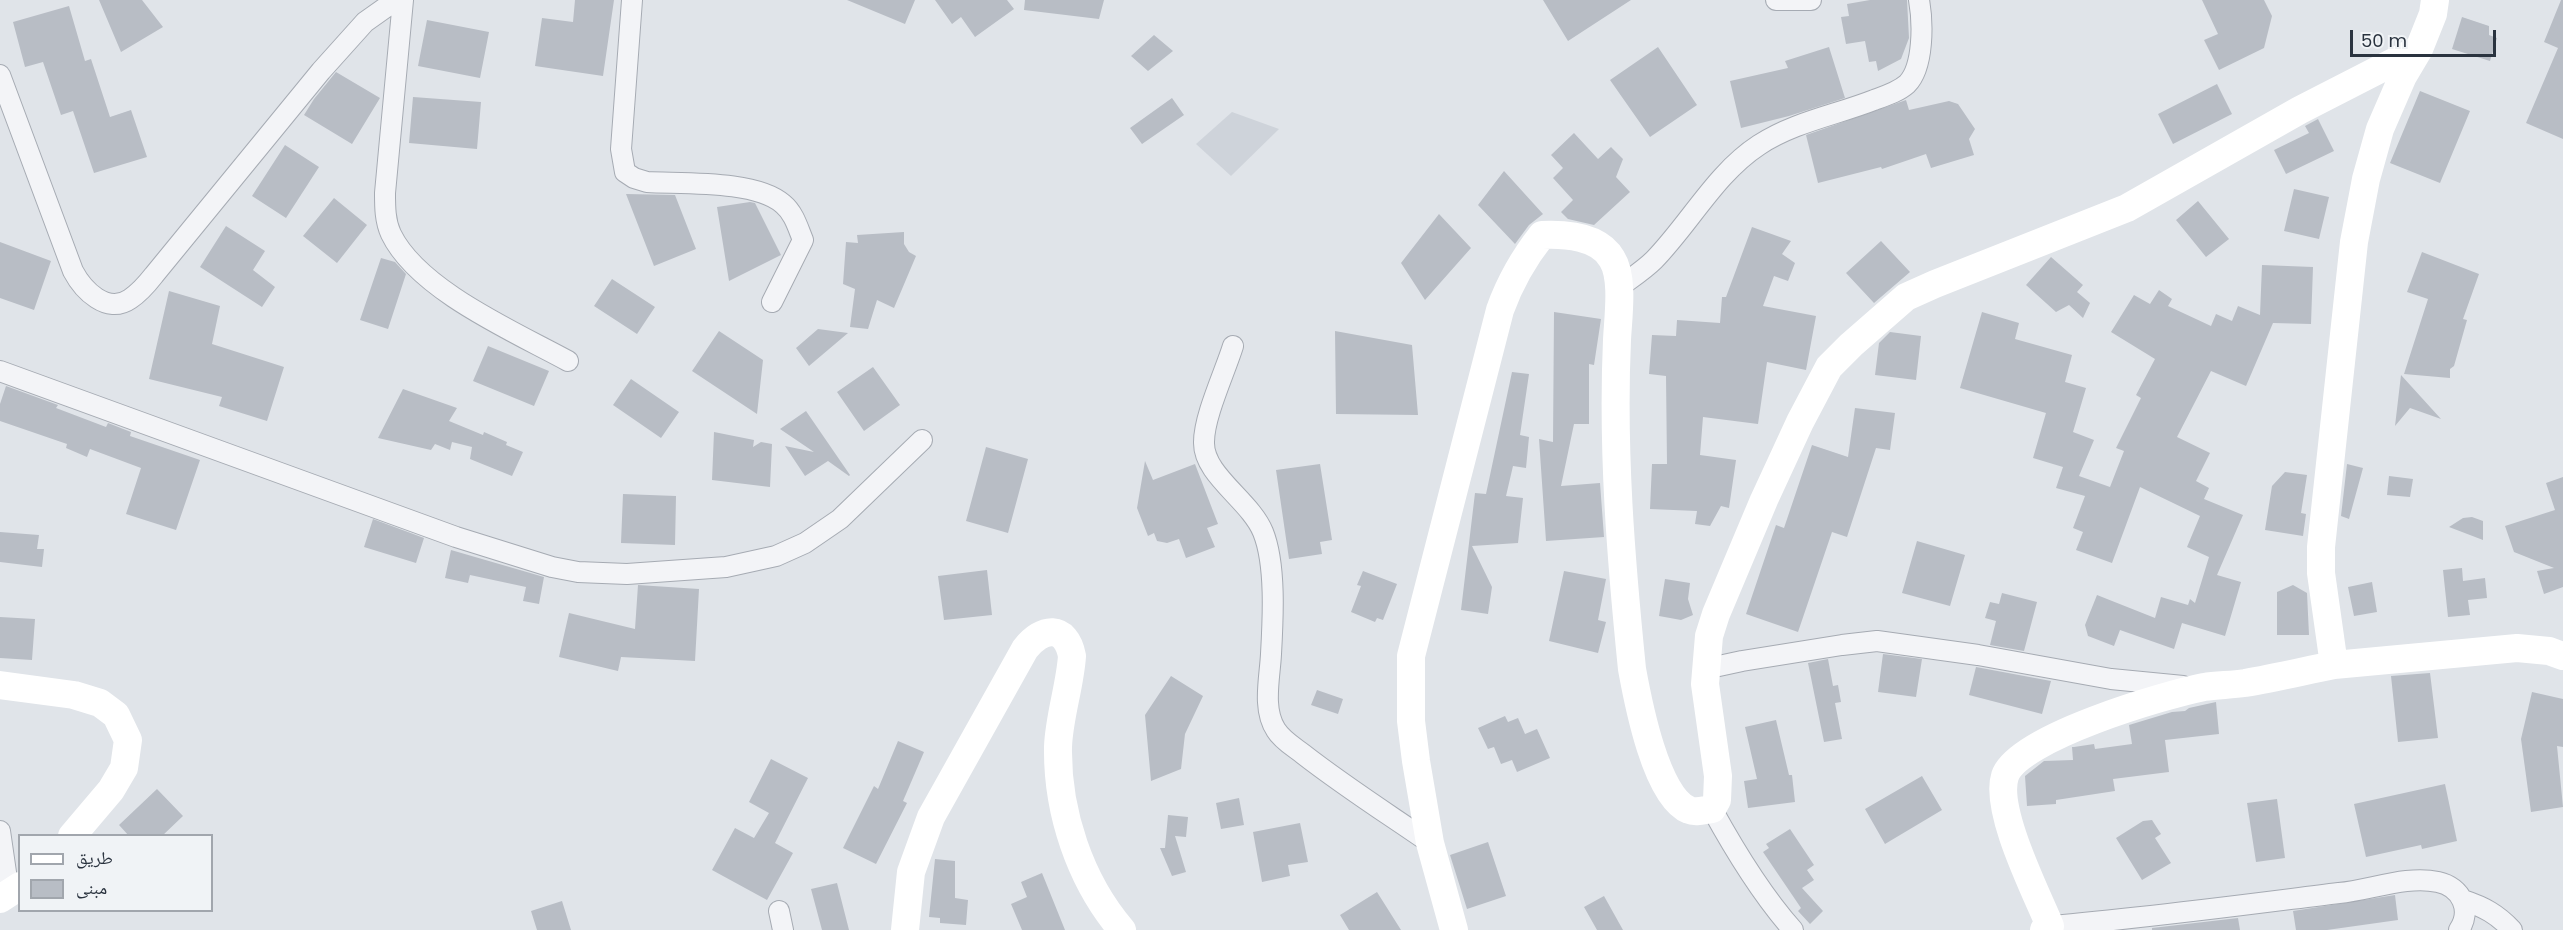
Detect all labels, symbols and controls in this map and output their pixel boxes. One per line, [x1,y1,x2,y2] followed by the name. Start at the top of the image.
[2353,18,2498,56] scale bar
[2361,28,2407,53] text: 50 m
[18,834,213,912] legend
[76,845,113,870] text: طريق
[76,875,107,900] text: مبنى

